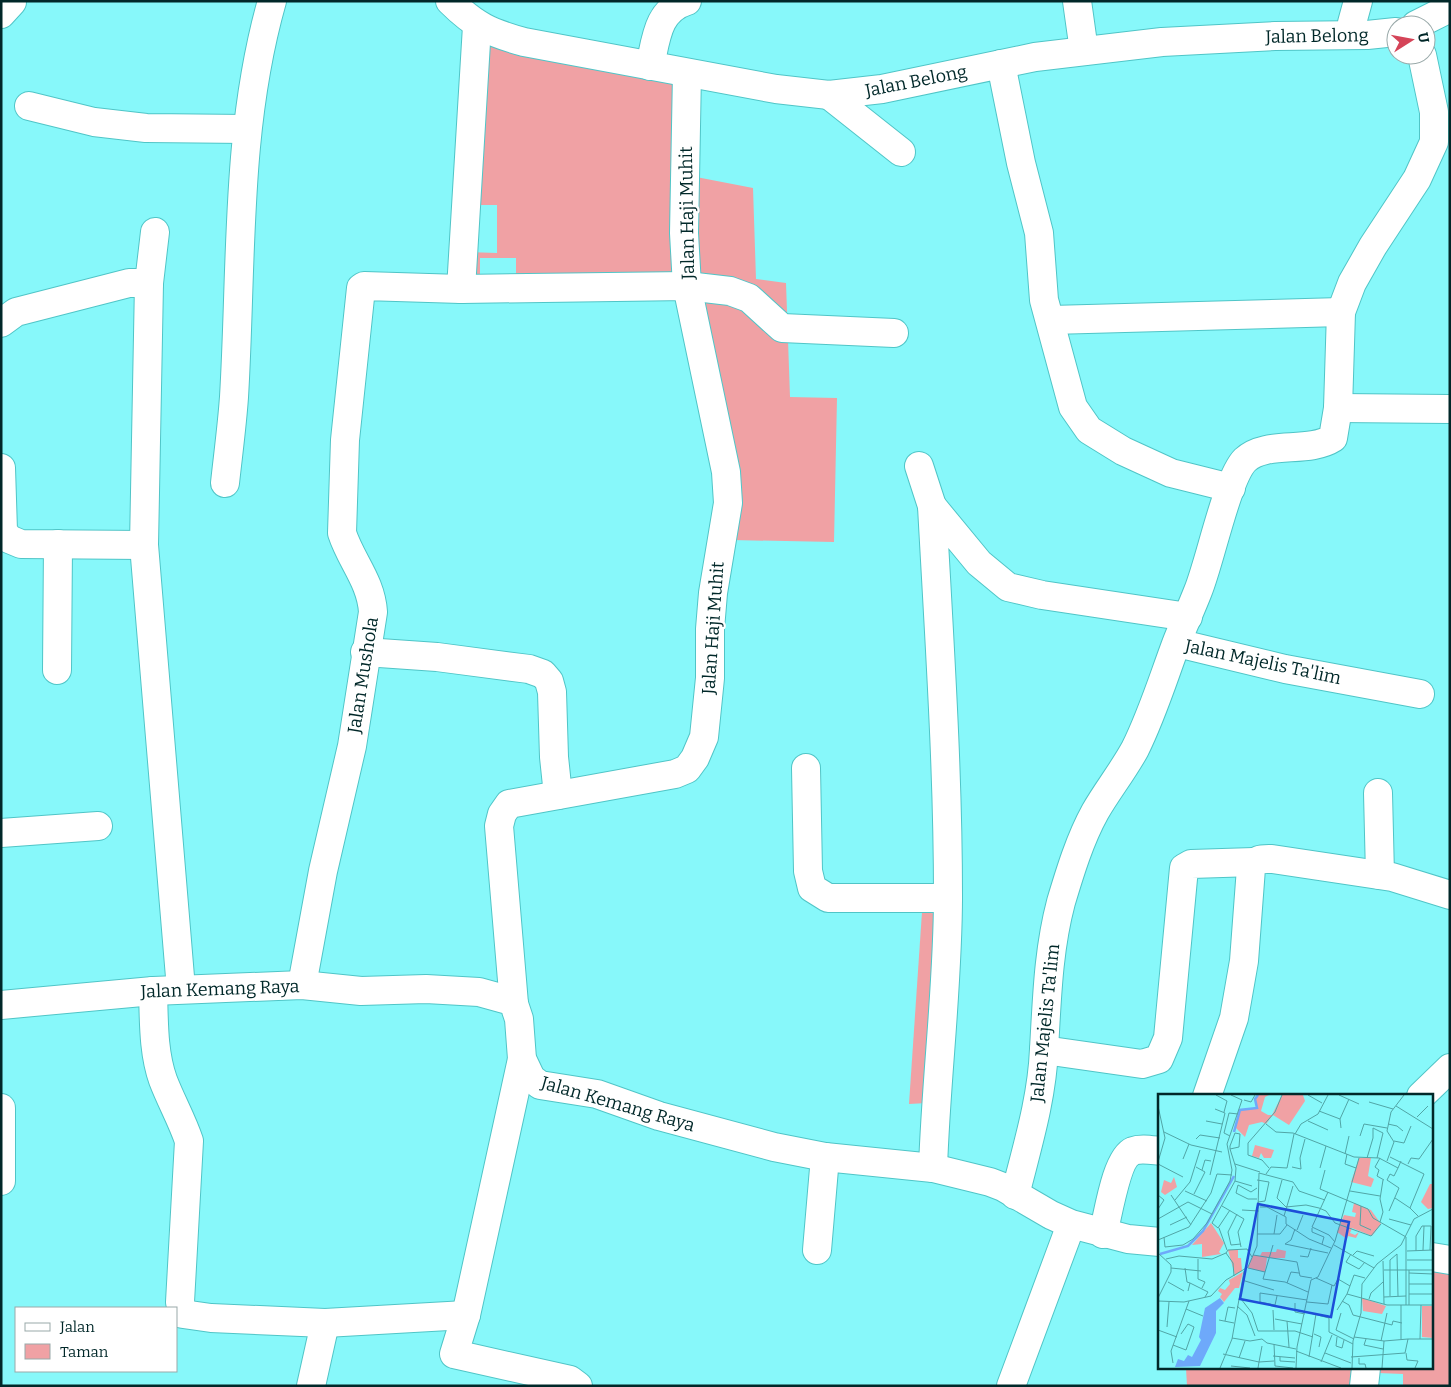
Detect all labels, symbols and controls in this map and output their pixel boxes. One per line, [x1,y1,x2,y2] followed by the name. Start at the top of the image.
[1386,15,1436,65] north arrow
[1264,24,1369,48] street label: Jalan Belong
[1414,31,1433,45] text: U
[862,60,969,102] street label: Jalan Belong
[675,146,699,281] street label: Jalan Haji Muhit
[697,560,729,696] street label: Jalan Haji Muhit
[343,615,383,736] street label: Jalan Mushola
[1182,634,1343,689] street label: Jalan Majelis Ta'lim
[1026,943,1064,1104] street label: Jalan Majelis Ta'lim
[139,975,300,1003] street label: Jalan Kemang Raya
[538,1071,698,1137] street label: Jalan Kemang Raya
[1158,1094,1434,1370] inset map
[15,1307,178,1372] legend
[59,1318,95,1336] text: Jalan
[60,1343,109,1361] text: Taman

